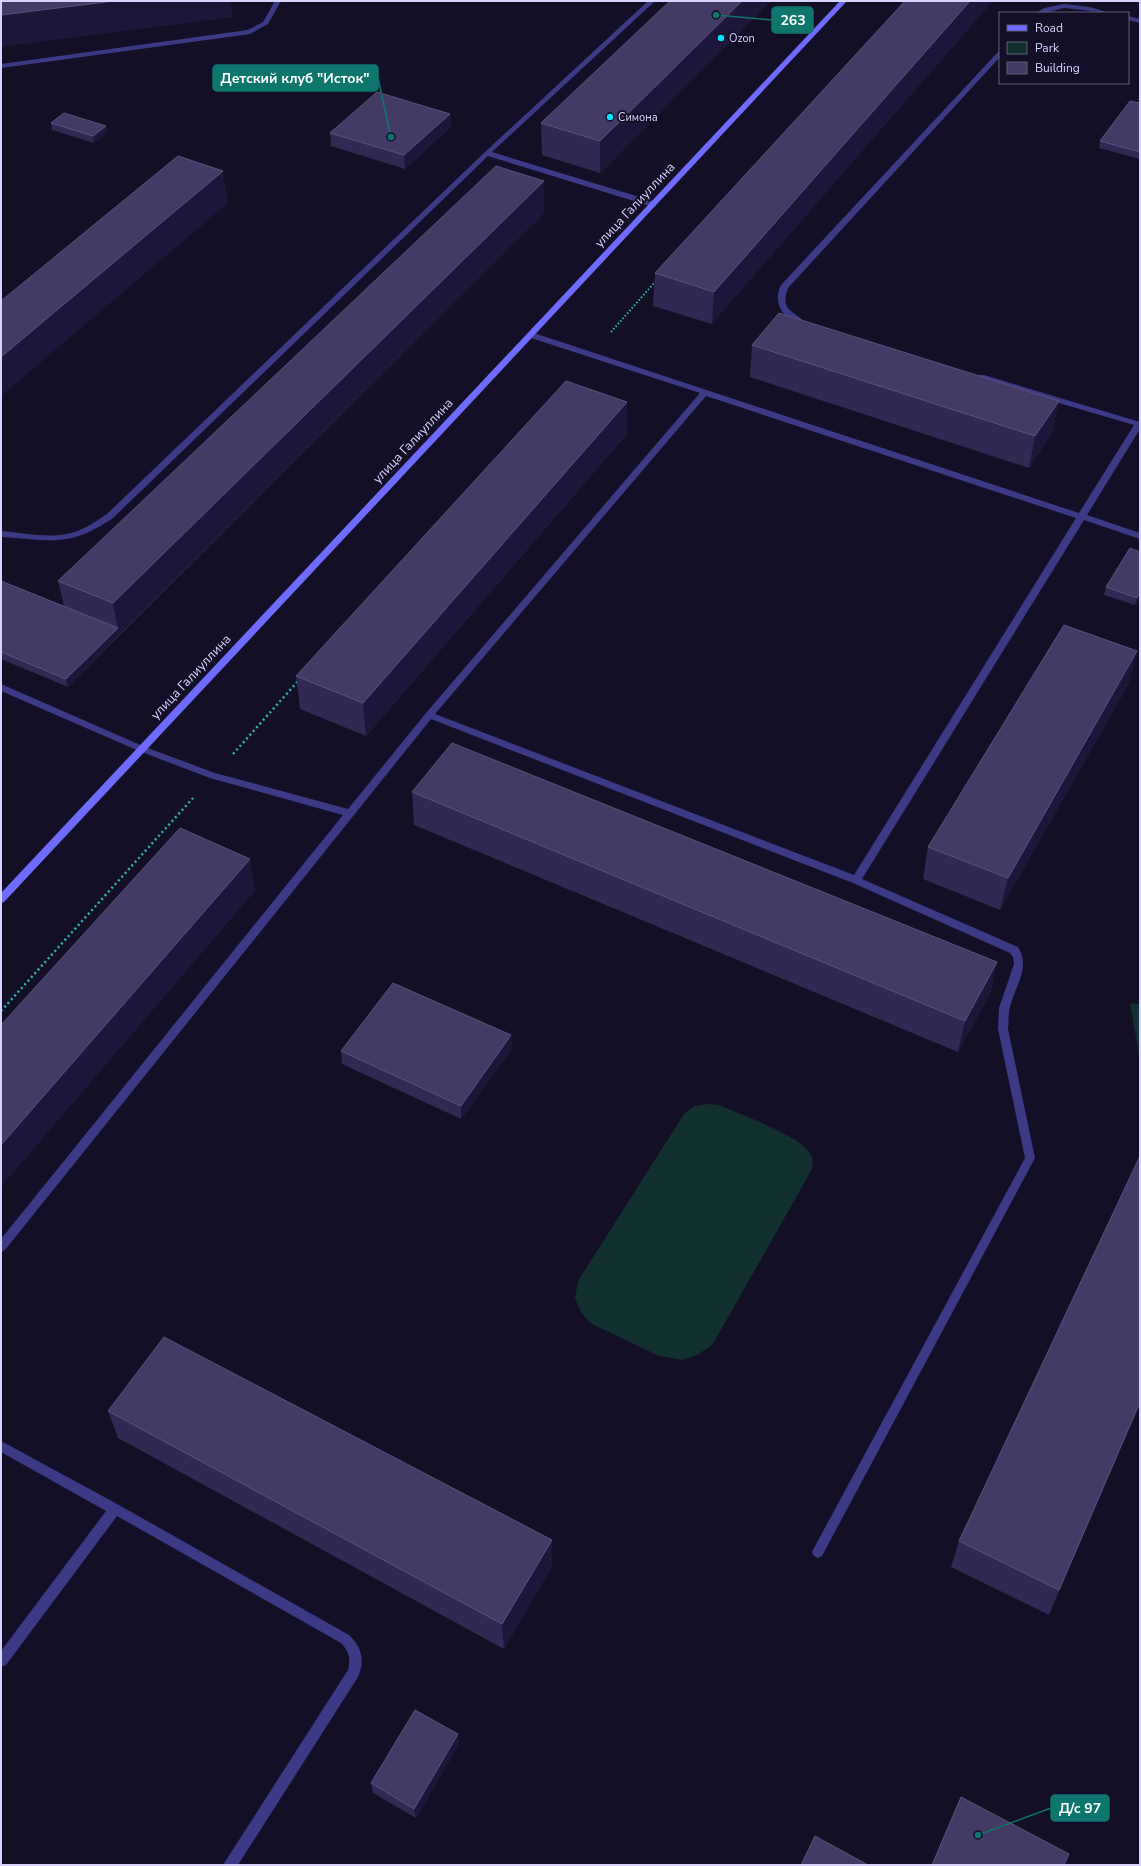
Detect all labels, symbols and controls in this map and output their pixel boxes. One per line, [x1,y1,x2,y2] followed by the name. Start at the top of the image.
[772,7,813,33] callout: 263
[780,11,806,30] text: 263
[999,12,1129,84] legend
[1035,20,1063,36] text: Road
[729,31,755,46] place label: Ozon
[716,33,726,43] marker: Ozon
[1035,40,1060,56] text: Park
[1035,60,1080,76] text: Building
[213,65,378,91] callout: Детский клуб "Исток"
[220,69,370,88] text: Детский клуб "Исток"
[618,110,658,125] place label: Симона
[605,112,615,122] marker: Симона
[591,158,679,252] street label: улица Галиуллина
[369,394,457,488] street label: улица Галиуллина
[147,630,235,724] street label: улица Галиуллина
[1051,1795,1109,1821] callout: Д/с 97
[1059,1799,1101,1818] text: Д/с 97

